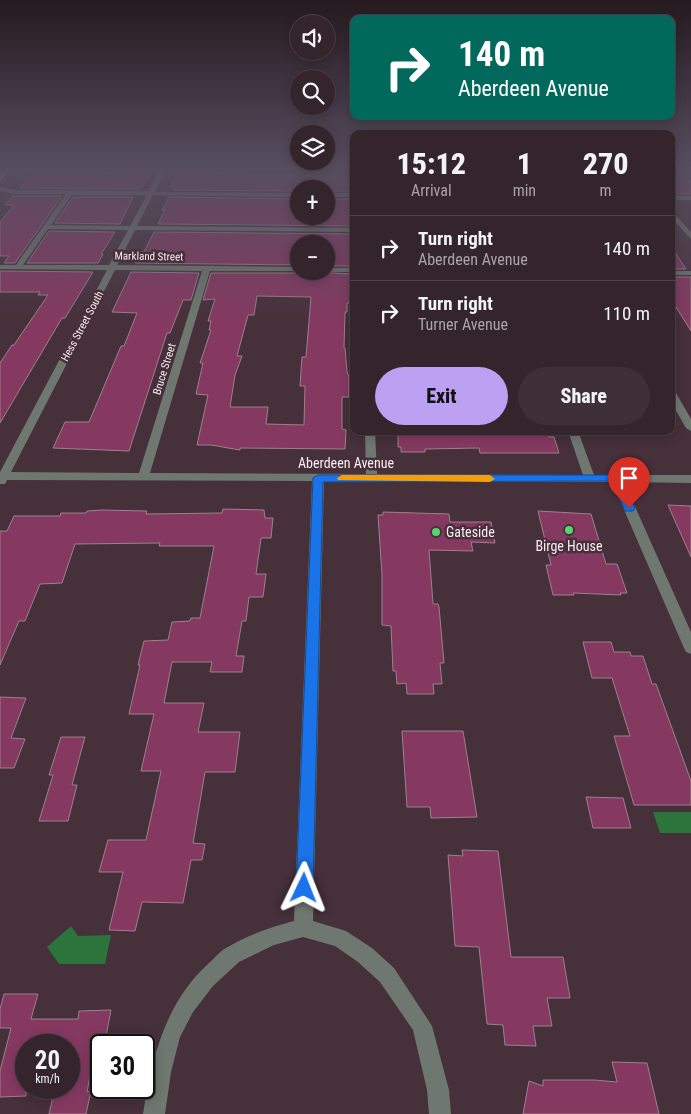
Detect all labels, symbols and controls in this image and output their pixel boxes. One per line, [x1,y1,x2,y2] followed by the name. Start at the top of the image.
[290,15,335,280] map controls
[290,15,335,60] button: sound
[458,34,545,75] text: 140 m
[375,35,440,100] icon: right
[290,70,335,115] button: search
[458,76,609,101] text: Aberdeen Avenue
[290,125,335,170] button: layers
[397,146,466,181] text: 15:12
[517,146,532,181] text: 1
[583,146,628,181] text: 270
[290,180,335,225] button: +
[411,181,452,200] text: Arrival
[513,181,536,200] text: min
[600,181,612,200] text: m
[418,227,493,250] text: Turn right
[375,234,403,262] icon: right
[290,235,335,280] button: −
[603,237,650,260] text: 140 m
[114,249,183,264] street label: Markland Street
[418,250,528,269] text: Aberdeen Avenue
[58,289,106,364] street label: Hess Street South
[418,292,493,315] text: Turn right
[375,299,403,327] icon: right
[603,302,650,325] text: 110 m
[418,315,508,334] text: Turner Avenue
[150,342,178,396] street label: Bruce Street
[375,367,508,425] button: Exit
[518,367,650,425] button: Share
[298,455,394,471] street label: Aberdeen Avenue
[608,457,650,508] pin
[615,464,643,492] icon: arrive
[446,524,495,540] place label: Gateside
[563,524,575,536] marker: Birge House
[430,526,442,538] marker: Gateside
[535,538,603,554] place label: Birge House
[277,861,329,913] position arrow
[90,1034,155,1099] speed limit sign: 30
[35,1046,60,1075] text: 20
[35,1072,60,1086] text: km/h

